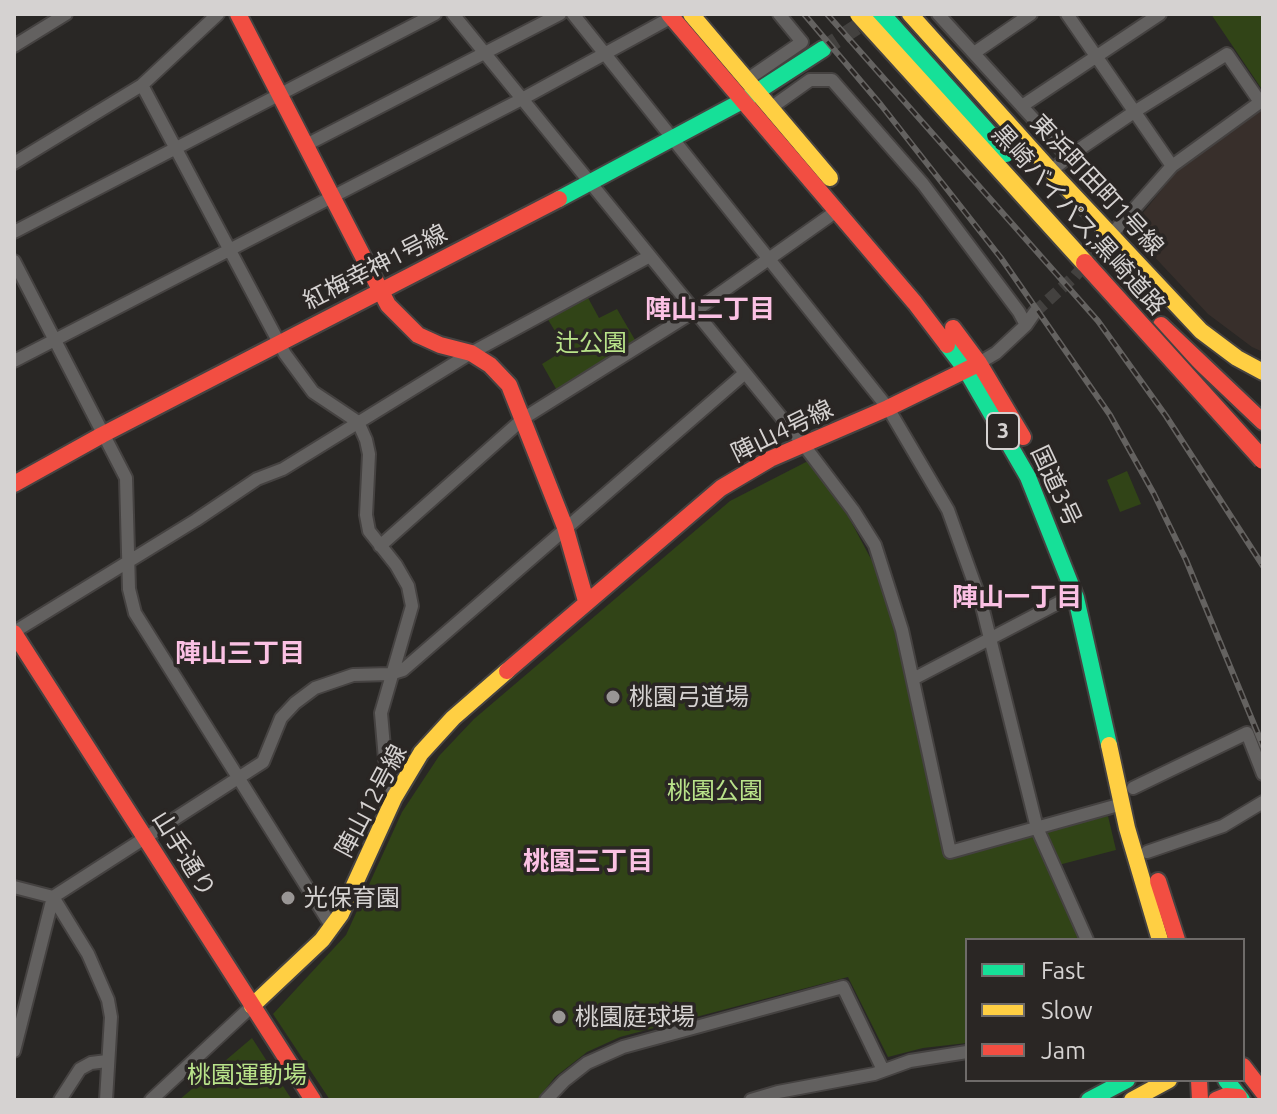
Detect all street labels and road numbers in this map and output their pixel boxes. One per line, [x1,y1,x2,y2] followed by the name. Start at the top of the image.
[1025,109,1169,261] street label: 東浜町田町1号線
[986,119,1172,321] street label: 黒崎バイパス;黒崎道路
[298,218,452,316] street label: 紅梅幸神1号線
[726,394,838,468] street label: 陣山4号線
[987,413,1019,449] road number: 3
[1025,441,1087,531] street label: 国道3号
[329,740,413,862] street label: 陣山12号線
[146,806,222,902] street label: 山手通り

